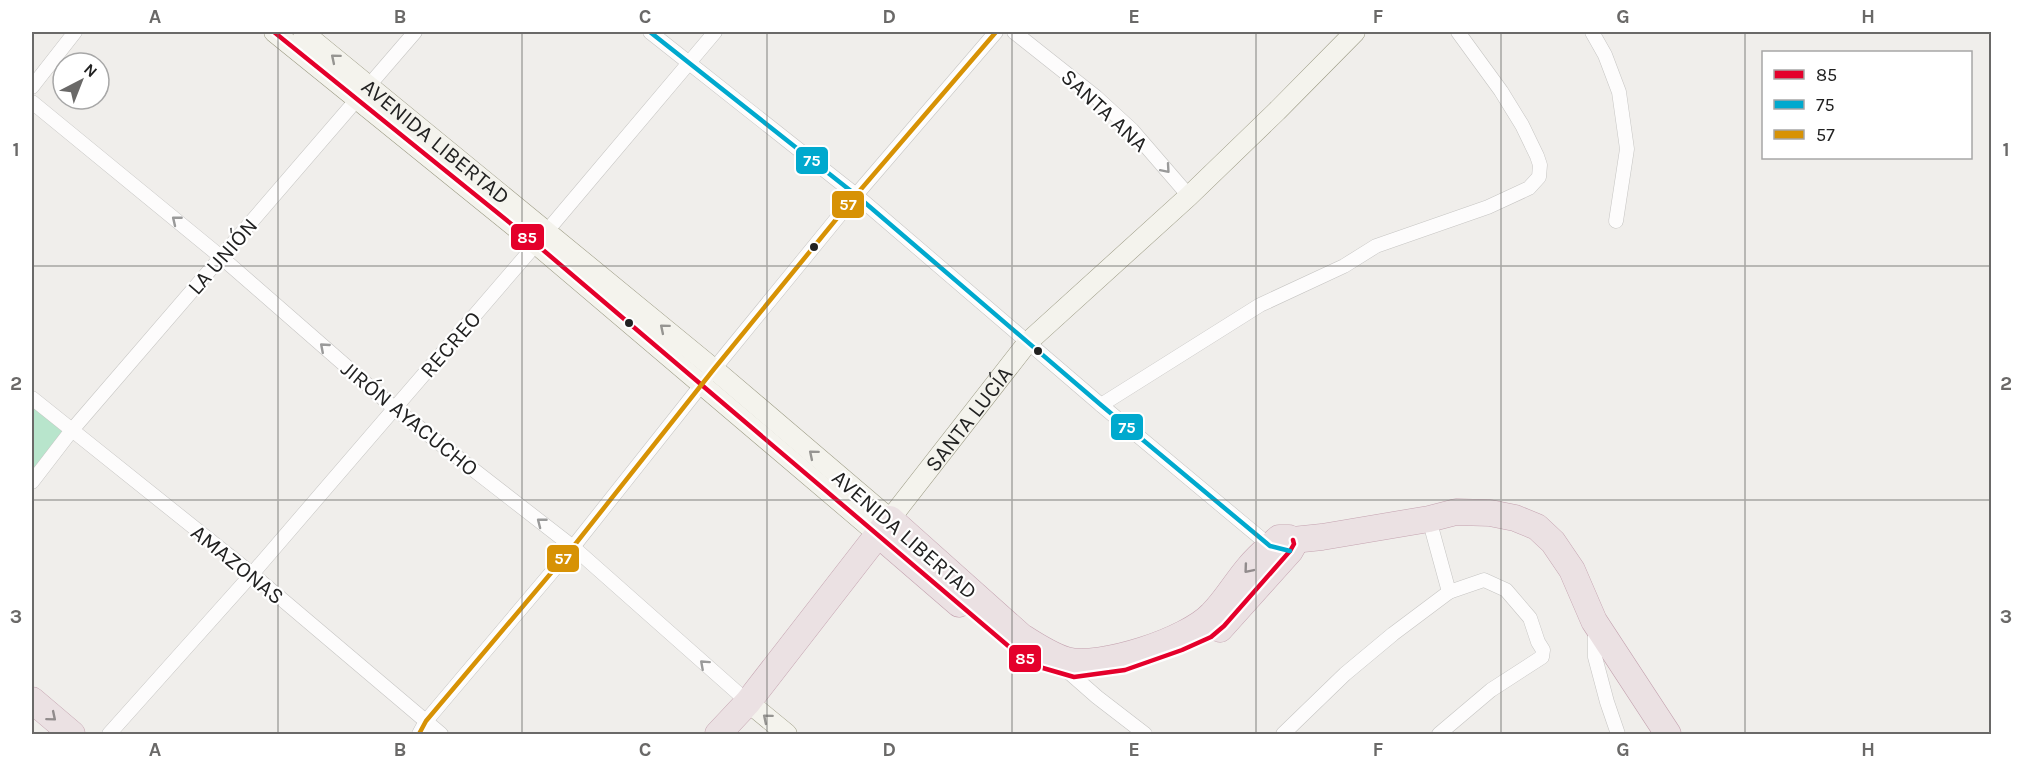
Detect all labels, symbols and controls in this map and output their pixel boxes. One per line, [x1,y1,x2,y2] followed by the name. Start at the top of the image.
[149,5,162,28] text: A
[394,5,406,28] text: B
[639,5,651,28] text: C
[882,5,896,28] text: D
[1128,5,1140,28] text: E
[1373,5,1384,28] text: F
[1616,5,1630,28] text: G
[1861,5,1875,28] text: H
[51,51,111,111] north arrow
[1762,51,1972,159] legend
[331,54,342,65] one-way arrow
[80,59,101,81] text: N
[1055,64,1153,158] street label: SANTA ANA
[1816,64,1837,86] text: 85
[356,74,515,210] street label: AVENIDA LIBERTAD
[1816,94,1835,116] text: 75
[1816,124,1835,146] text: 57
[12,138,20,161] text: 1
[2002,138,2010,161] text: 1
[795,146,829,175] line badge: 75
[803,151,821,170] text: 75
[1159,162,1170,173] one-way arrow
[831,190,865,219] line badge: 57
[839,195,857,214] text: 57
[182,212,263,300] street label: LA UNIÓN
[172,217,183,228] one-way arrow
[510,223,545,251] line badge: 85
[517,228,537,247] text: 85
[808,241,820,253] unlabelled marker
[415,306,487,383] street label: RECREO
[623,317,635,329] unlabelled marker
[660,324,671,335] one-way arrow
[320,343,331,354] one-way arrow
[1032,345,1044,357] unlabelled marker
[336,355,484,482] street label: JIRÓN AYACUCHO
[920,361,1018,477] street label: SANTA LUCÍA
[10,372,22,395] text: 2
[2000,372,2012,395] text: 2
[1110,413,1144,441] line badge: 75
[1118,418,1136,437] text: 75
[809,450,820,461] one-way arrow
[827,465,982,605] street label: AVENIDA LIBERTAD
[186,519,289,610] street label: AMAZONAS
[537,519,548,530] one-way arrow
[546,544,580,573] line badge: 57
[554,549,572,568] text: 57
[1244,562,1255,573] one-way arrow
[10,605,22,628] text: 3
[2000,605,2012,628] text: 3
[1008,644,1042,673] line badge: 85
[1015,649,1035,668] text: 85
[700,660,711,671] one-way arrow
[45,710,56,721] one-way arrow
[763,715,774,726] one-way arrow
[149,738,162,761] text: A
[394,738,406,761] text: B
[639,738,651,761] text: C
[882,738,896,761] text: D
[1128,738,1140,761] text: E
[1373,738,1384,761] text: F
[1616,738,1630,761] text: G
[1861,738,1875,761] text: H

